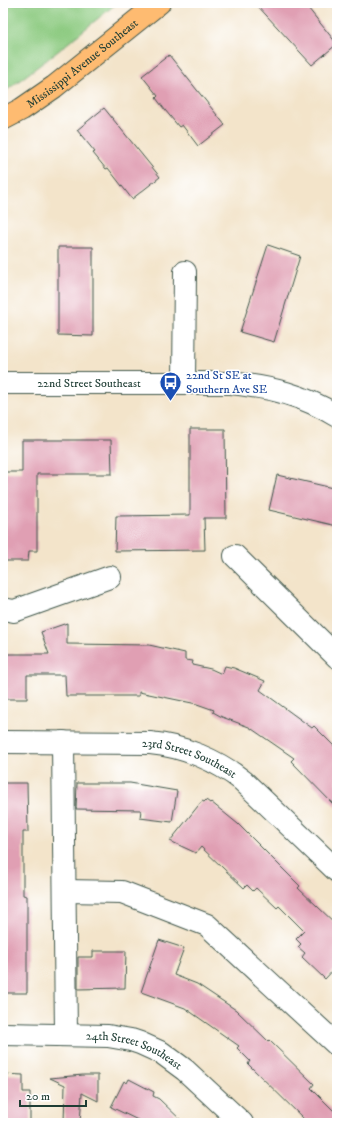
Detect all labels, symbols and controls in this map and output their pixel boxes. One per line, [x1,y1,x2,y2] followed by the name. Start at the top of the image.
[24,16,141,112] street label: Mississippi Avenue Southeast
[186,368,268,397] place label: 22nd St SE at Southern Ave SE
[157,369,183,402] bus stop icon: 22nd St SE at Southern Ave SE
[37,376,141,391] street label: 22nd Street Southeast
[142,736,239,782] street label: 23rd Street Southeast
[86,1029,185,1073] street label: 24th Street Southeast
[20,1082,86,1108] scale bar
[26,1089,50,1104] text: 20 m

